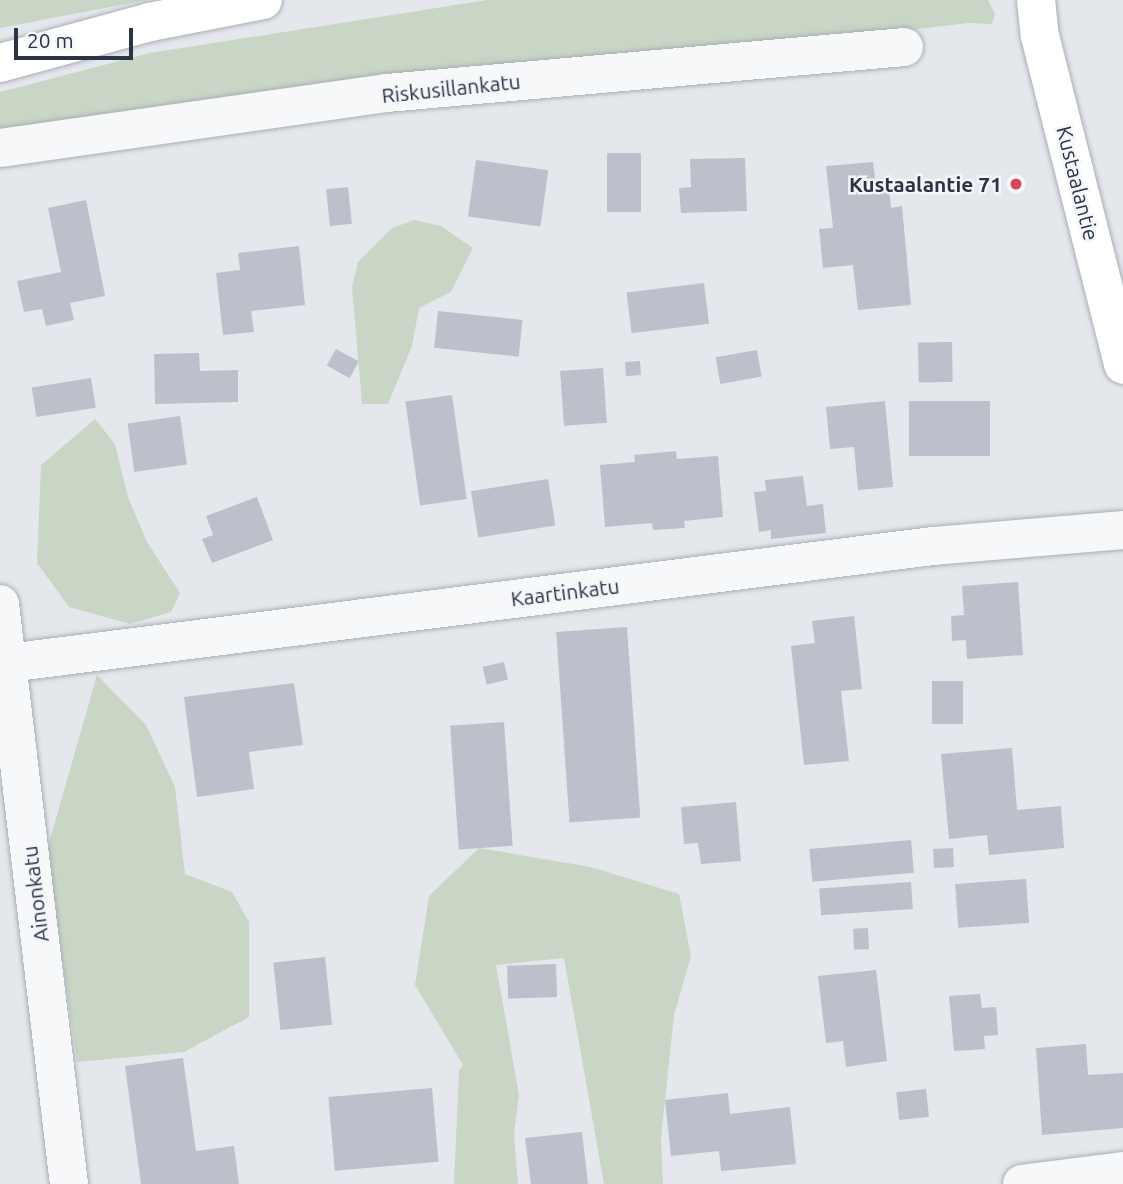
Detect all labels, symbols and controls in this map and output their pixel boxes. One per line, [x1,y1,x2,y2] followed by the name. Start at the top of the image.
[18,14,136,58] scale bar
[27,28,74,52] text: 20 m
[380,68,522,108] street label: Riskusillankatu
[1052,123,1104,243] street label: Kustaalantie
[849,171,1002,197] place label: Kustaalantie 71
[1008,176,1024,192] marker: Kustaalantie 71
[509,573,621,611] street label: Kaartinkatu
[17,845,53,943] street label: Ainonkatu

